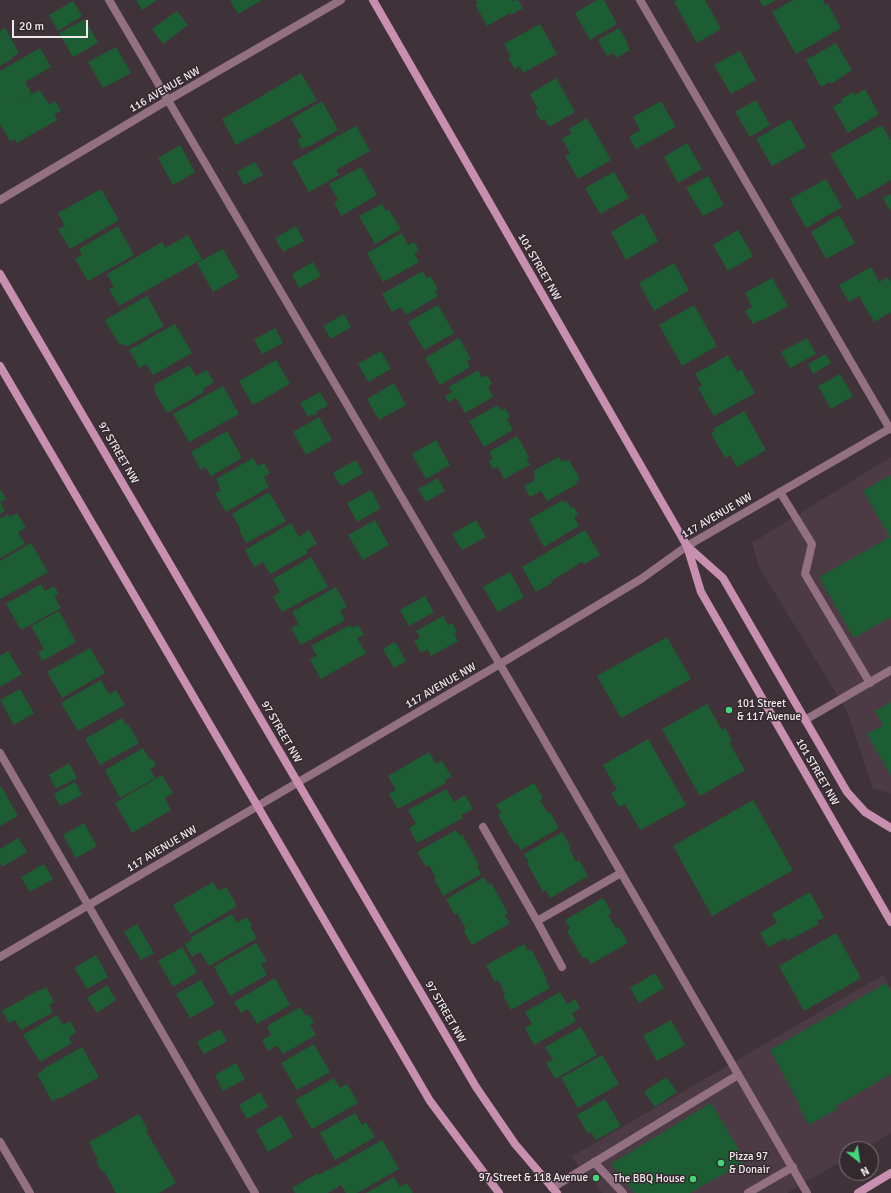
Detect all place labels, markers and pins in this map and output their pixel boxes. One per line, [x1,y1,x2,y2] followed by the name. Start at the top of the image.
[737,697,801,723] place label: 101 Street & 117 Avenue
[724,705,734,715] marker: 101 Street & 117 Avenue
[729,1150,770,1176] place label: Pizza 97 & Donair
[716,1158,726,1168] marker: Pizza 97 & Donair
[479,1171,588,1185] place label: 97 Street & 118 Avenue
[613,1172,685,1186] place label: The BBQ House
[591,1173,601,1183] marker: 97 Street & 118 Avenue
[688,1174,698,1184] marker: The BBQ House

